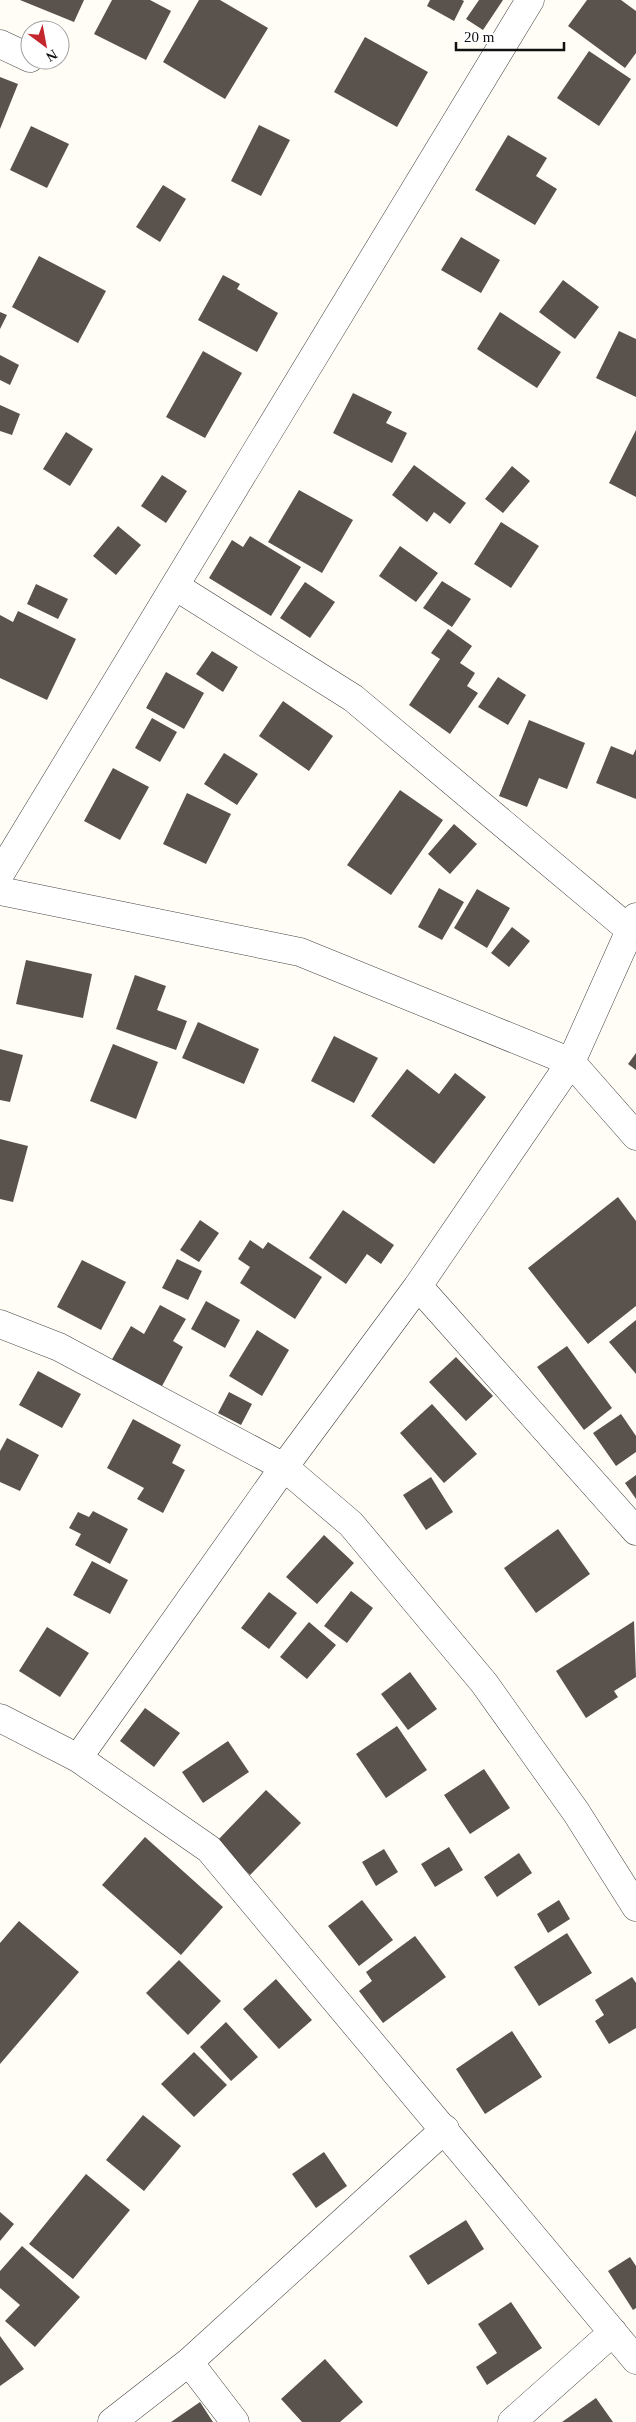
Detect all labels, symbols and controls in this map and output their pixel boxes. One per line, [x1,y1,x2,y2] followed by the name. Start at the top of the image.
[20,20,70,70] north arrow
[456,20,564,52] scale bar
[464,29,495,45] text: 20 m
[43,47,60,65] text: N

